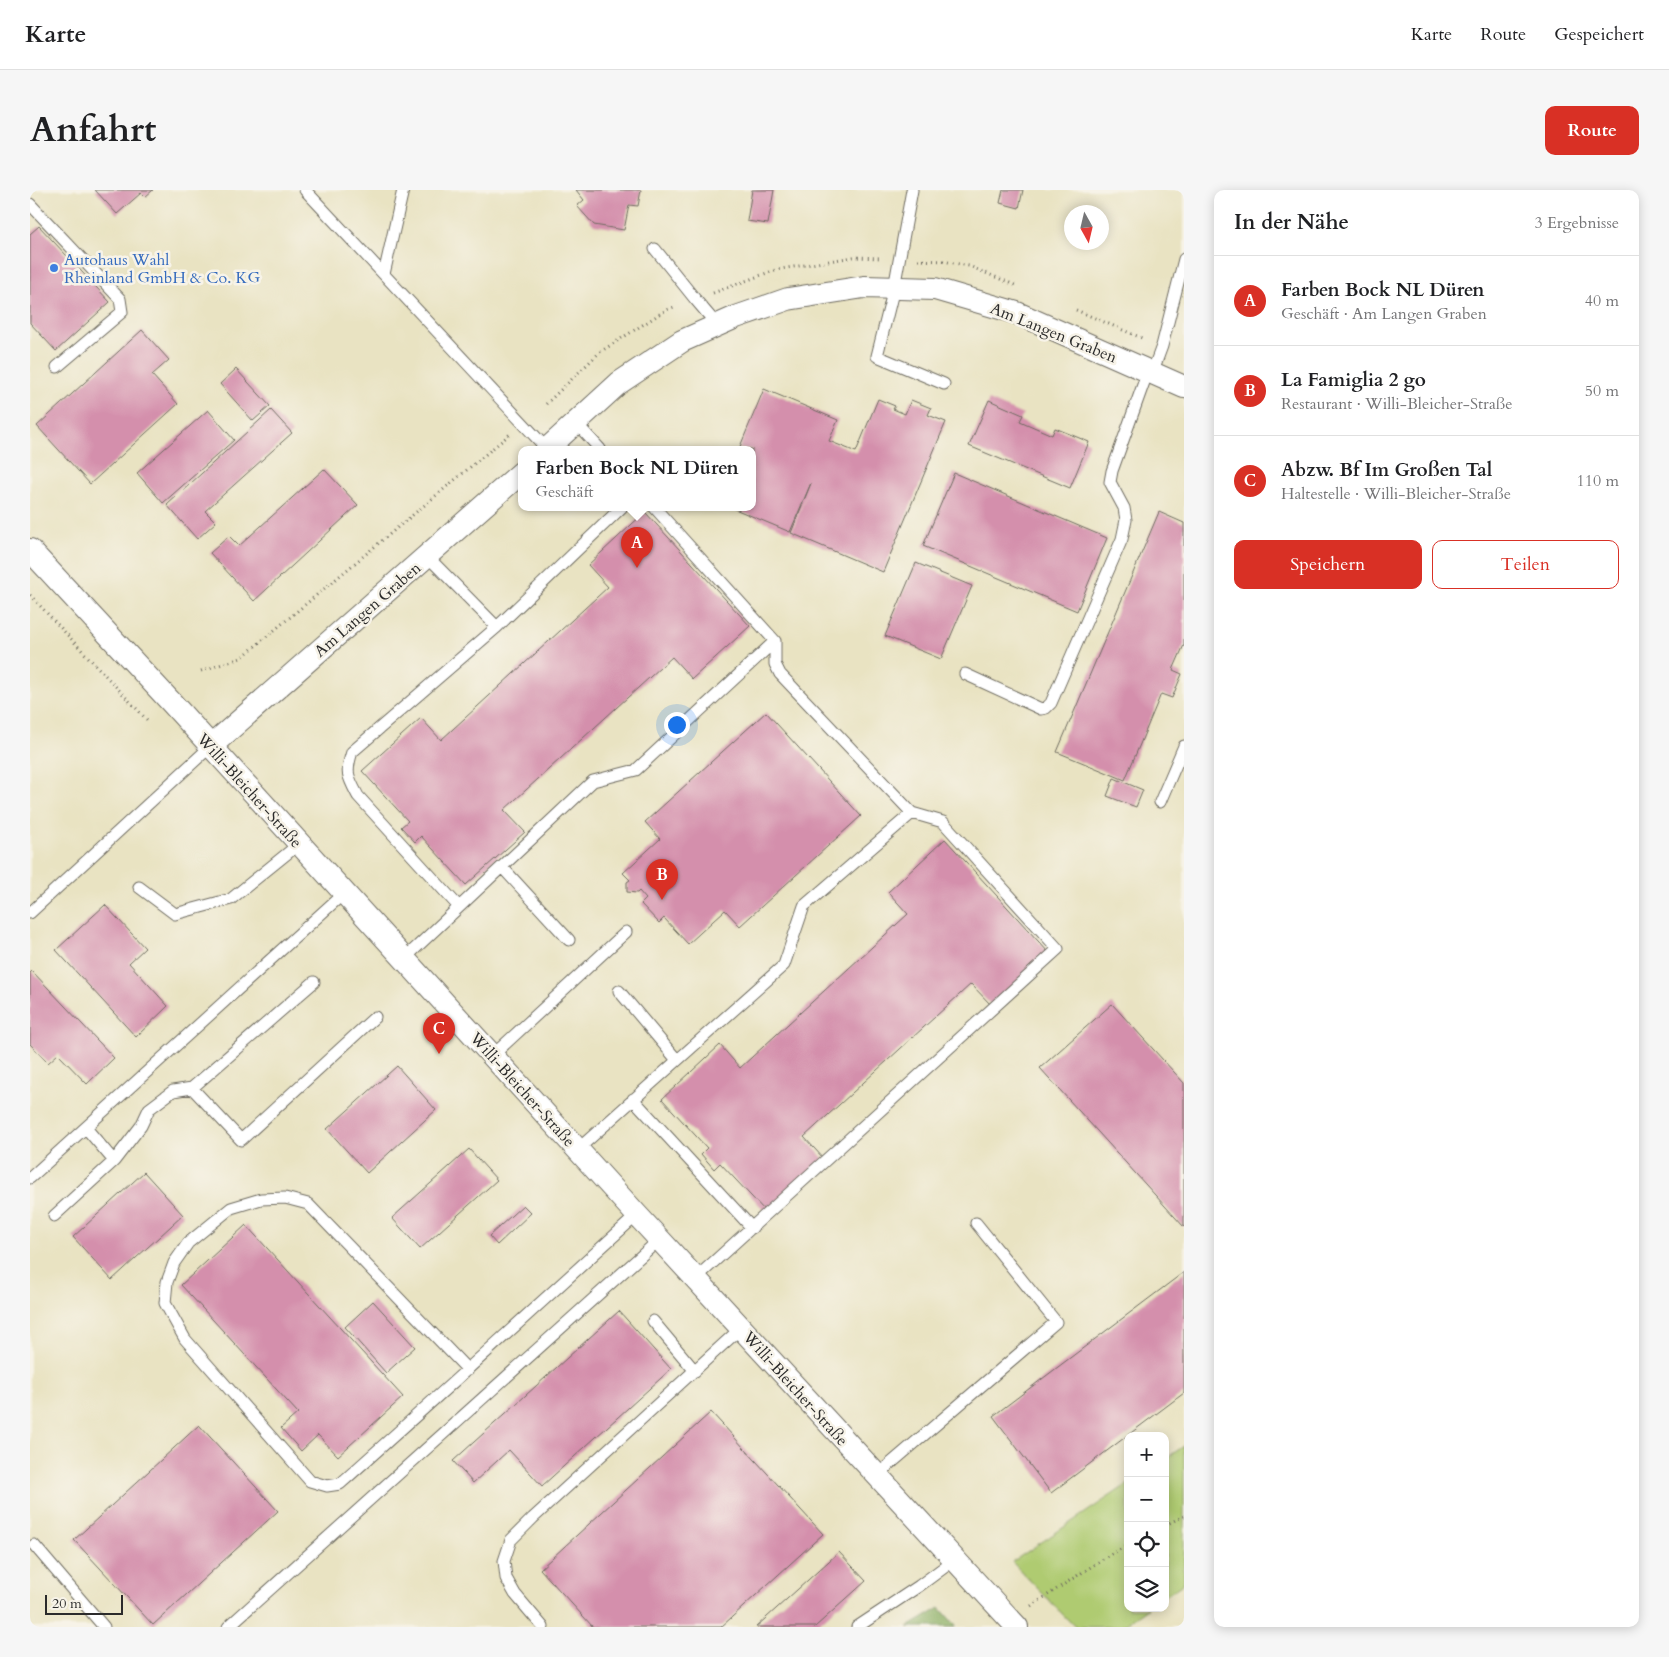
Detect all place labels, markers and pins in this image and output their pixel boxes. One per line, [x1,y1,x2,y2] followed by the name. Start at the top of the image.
[64,249,260,289] place label: Autohaus Wahl Rheinland GmbH & Co. KG
[48,262,60,274] marker: Autohaus Wahl Rheinland GmbH & Co. KG
[621,527,653,568] pin: A
[646,859,678,900] pin: B
[423,1013,455,1054] pin: C

